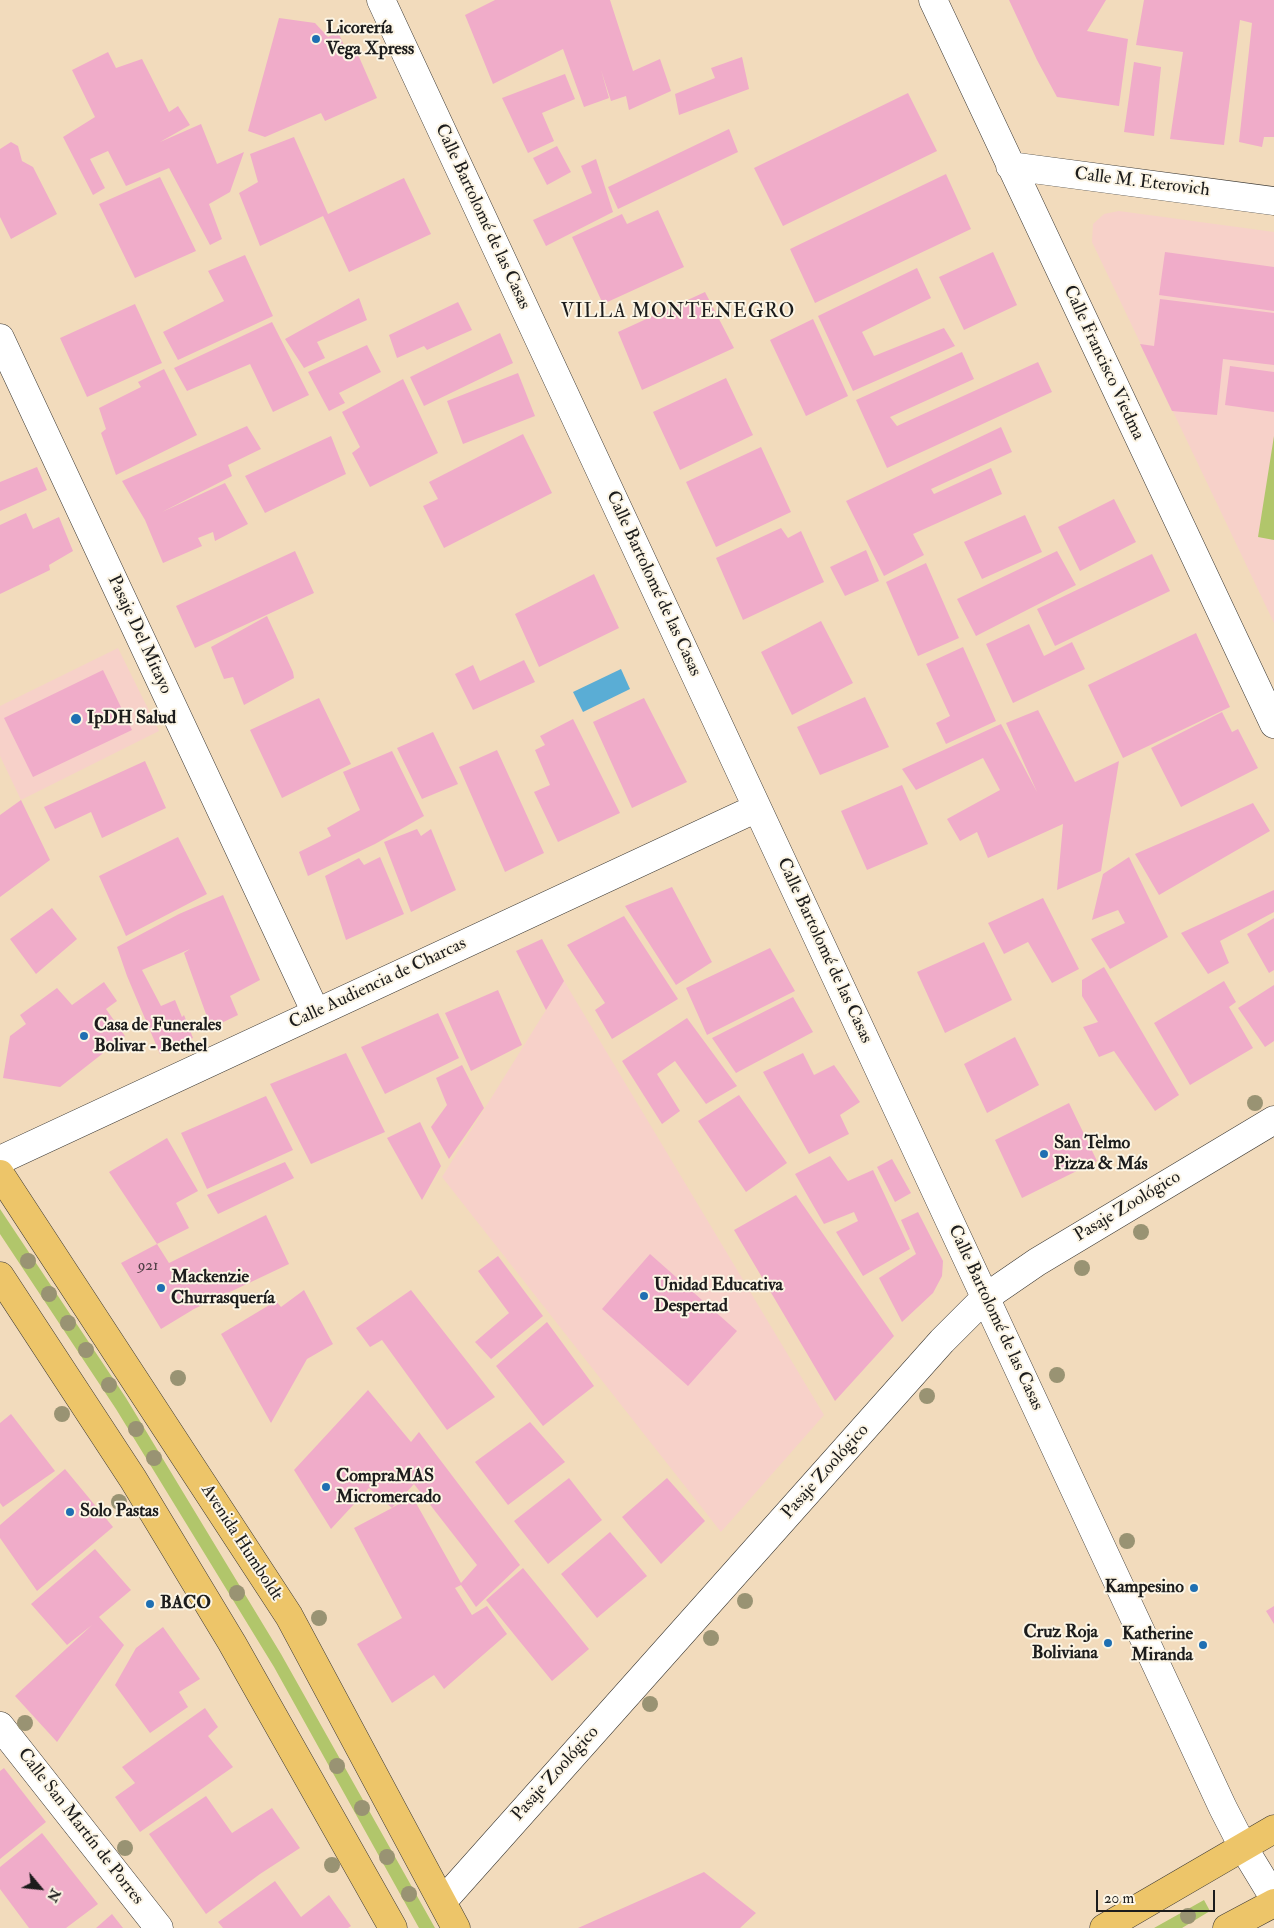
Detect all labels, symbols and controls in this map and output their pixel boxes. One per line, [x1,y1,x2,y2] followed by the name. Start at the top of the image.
[326,18,414,60] place label: Licorería Vega Xpress
[310,33,322,45] marker: Licorería Vega Xpress
[430,121,534,313] street label: Calle Bartolomé de las Casas
[1073,164,1211,202] street label: Calle M. Eterovich
[1058,282,1148,444] street label: Calle Francisco Viedma
[559,302,797,324] district label: VILLA MONTENEGRO
[601,488,705,680] street label: Calle Bartolomé de las Casas
[102,572,176,698] street label: Pasaje Del Mitayo
[87,708,176,730] place label: IpDH Salud
[69,712,83,726] marker: IpDH Salud
[772,855,876,1047] street label: Calle Bartolomé de las Casas
[286,933,470,1035] street label: Calle Audiencia de Charcas
[94,1015,221,1058] place label: Casa de Funerales Bolivar - Bethel
[78,1030,90,1042] marker: Casa de Funerales Bolivar - Bethel
[1054,1133,1148,1176] place label: San Telmo Pizza & Más
[1038,1148,1050,1160] marker: San Telmo Pizza & Más
[1071,1167,1185,1247] street label: Pasaje Zoológico
[943,1222,1047,1414] street label: Calle Bartolomé de las Casas
[138,1258,158,1276] house number: 921
[171,1267,275,1310] place label: Mackenzie Churrasquería
[654,1275,783,1318] place label: Unidad Educativa Despertad
[155,1282,167,1294] marker: Mackenzie Churrasquería
[638,1290,650,1302] marker: Unidad Educativa Despertad
[778,1420,874,1524] street label: Pasaje Zoológico
[336,1466,441,1508] place label: CompraMAS Micromercado
[195,1481,287,1605] street label: Avenida Humboldt
[320,1481,332,1493] marker: CompraMAS Micromercado
[80,1501,159,1523] place label: Solo Pastas
[64,1506,76,1518] marker: Solo Pastas
[1105,1577,1184,1599] place label: Kampesino
[1188,1582,1200,1594] marker: Kampesino
[160,1593,211,1615] place label: BACO
[144,1598,156,1610] marker: BACO
[1024,1622,1098,1665] place label: Cruz Roja Boliviana
[1122,1624,1193,1666] place label: Katherine Miranda
[1102,1637,1114,1649] marker: Cruz Roja Boliviana
[1197,1639,1209,1651] marker: Katherine Miranda
[508,1722,604,1826] street label: Pasaje Zoológico
[12,1745,148,1909] street label: Calle San Martín de Porres
[15,1863,65,1913] north arrow
[1099,1880,1218,1912] scale bar
[43,1886,64,1905] text: N
[1104,1889,1134,1908] text: 20 m

